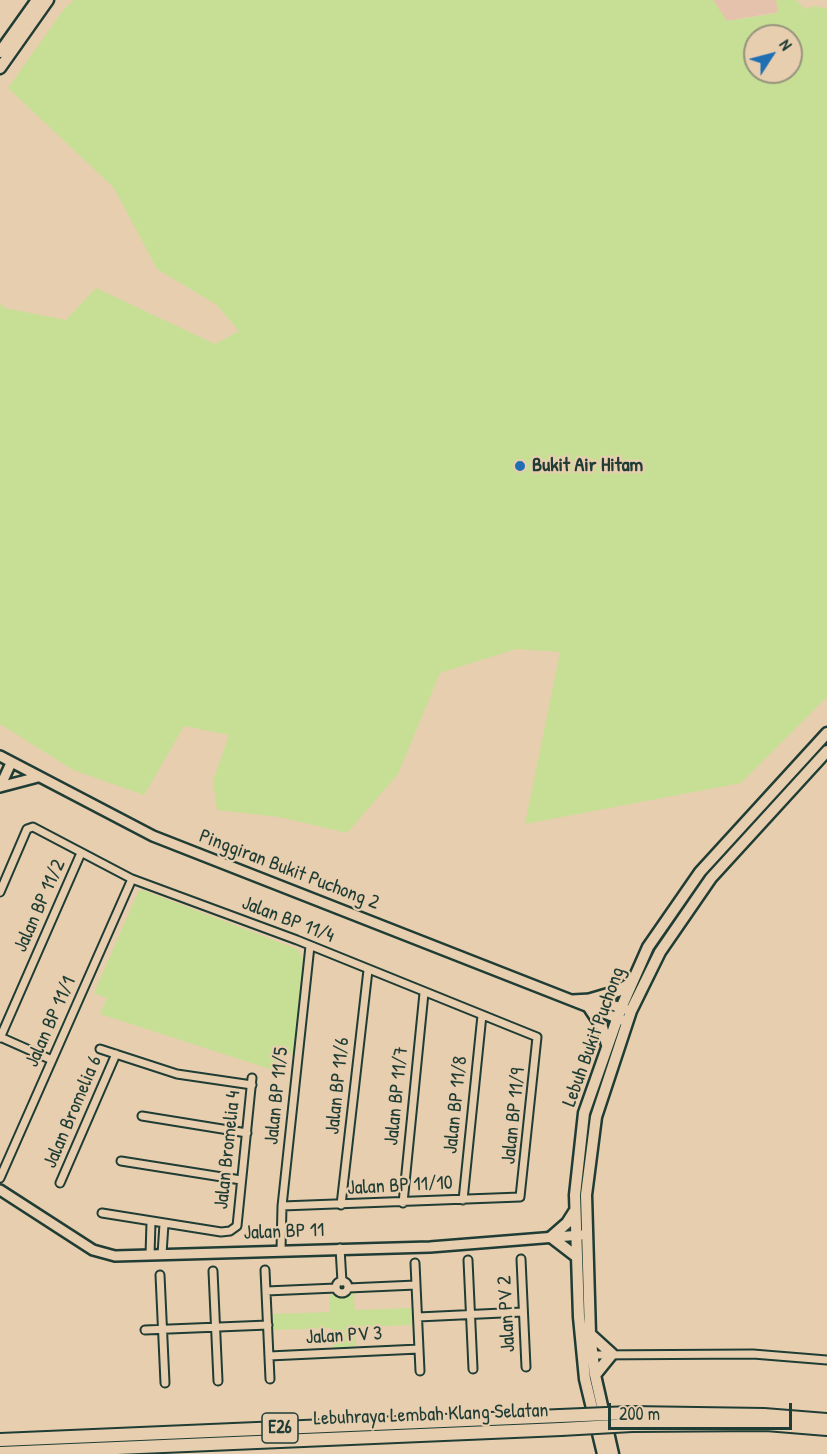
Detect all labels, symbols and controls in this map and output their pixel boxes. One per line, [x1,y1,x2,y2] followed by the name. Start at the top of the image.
[743,24,803,84] north arrow
[775,35,797,54] text: N
[532,454,643,478] place label: Bukit Air Hitam
[513,459,527,473] marker: Bukit Air Hitam
[196,825,382,915] street label: Pinggiran Bukit Puchong 2
[9,856,71,956] street label: Jalan BP 11/2
[238,891,338,949] street label: Jalan BP 11/4
[558,964,630,1110] street label: Lebuh Bukit Puchong
[20,973,82,1071] street label: Jalan BP 11/1
[321,1036,355,1136] street label: Jalan BP 11/6
[380,1045,414,1147] street label: Jalan BP 11/7
[260,1046,294,1146] street label: Jalan BP 11/5
[39,1052,107,1172] street label: Jalan Bromelia 6
[439,1055,473,1155] street label: Jalan BP 11/8
[497,1067,531,1165] street label: Jalan BP 11/9
[210,1089,246,1211] street label: Jalan Bromelia 4
[347,1171,453,1201] street label: Jalan BP 11/10
[243,1219,325,1245] street label: Jalan BP 11
[493,1275,521,1353] street label: Jalan PV 2
[305,1322,383,1350] street label: Jalan PV 3
[611,1391,796,1429] scale bar
[313,1399,549,1431] street label: Lebuhraya Lembah Klang Selatan
[619,1401,660,1426] text: 200 m
[262,1413,298,1443] road number: E26

